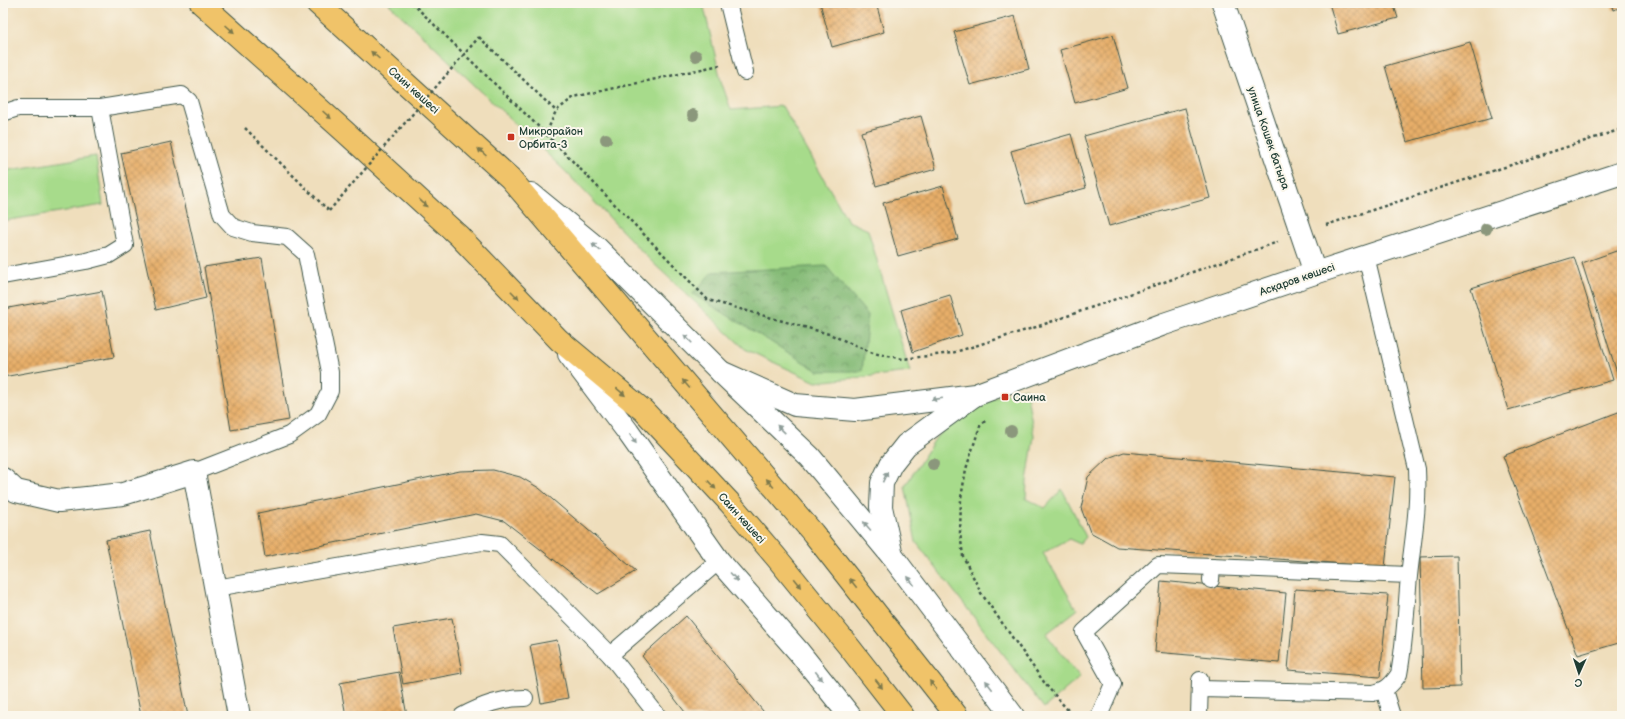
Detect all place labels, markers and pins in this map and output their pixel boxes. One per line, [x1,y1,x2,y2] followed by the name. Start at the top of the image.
[519,125,583,151] place label: Микрорайон Орбита-3
[506,132,516,142] marker: Микрорайон Орбита-3
[1013,391,1046,404] place label: Саина
[1000,392,1010,402] marker: Саина

